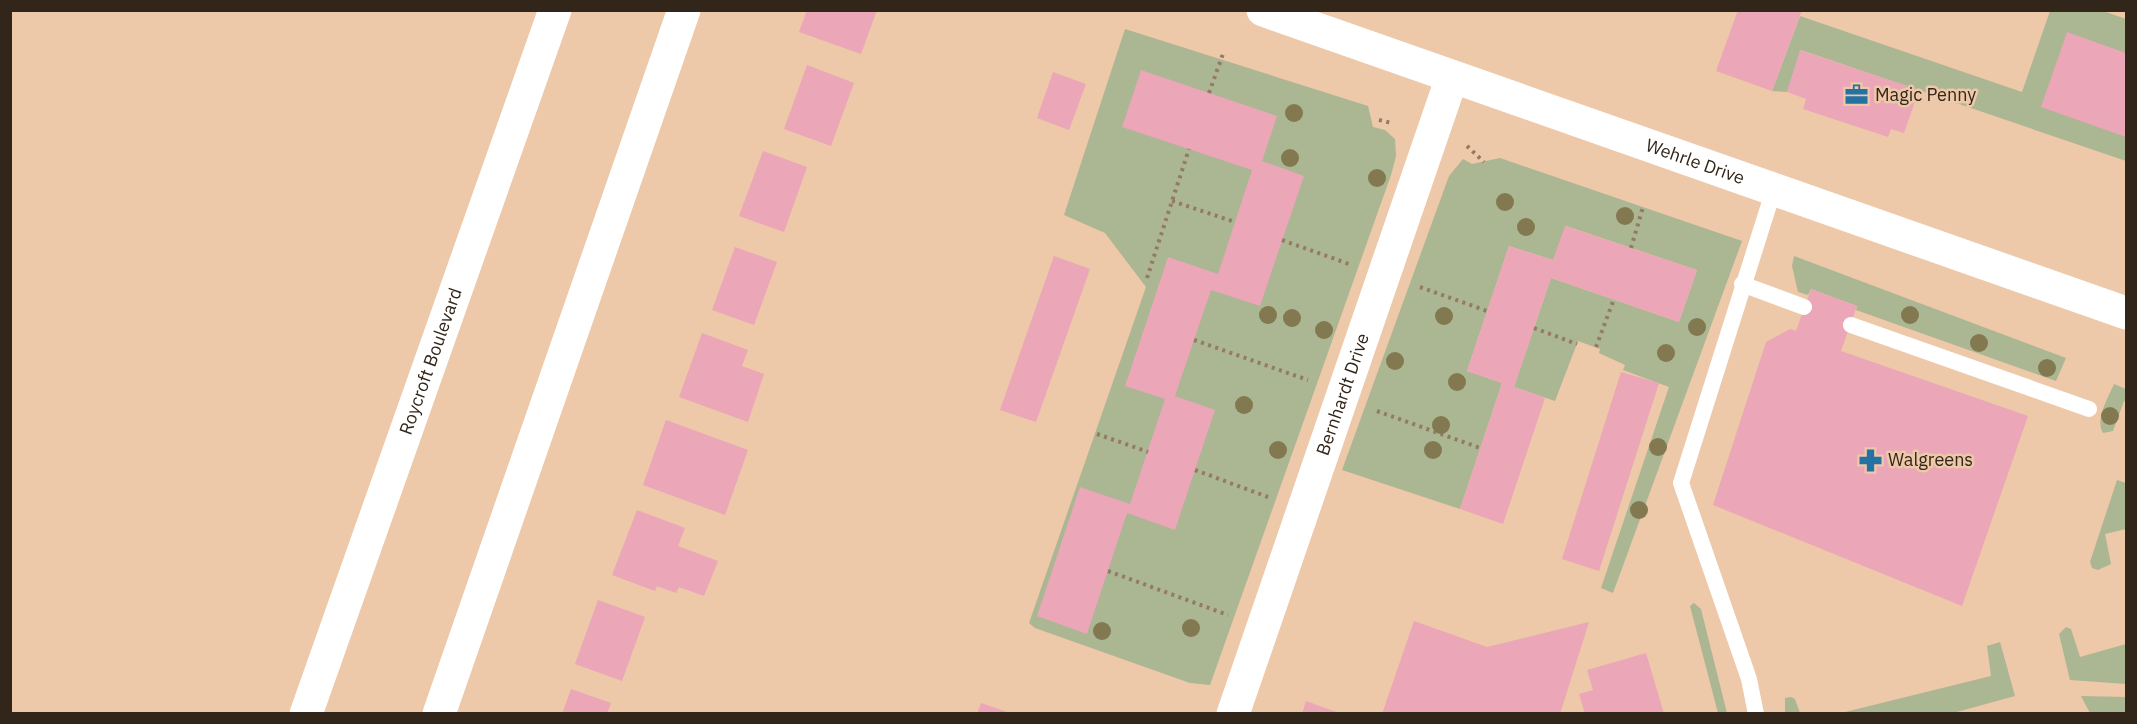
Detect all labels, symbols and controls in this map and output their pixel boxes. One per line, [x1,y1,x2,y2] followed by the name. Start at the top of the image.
[1844,82,1870,108] office icon: Magic Penny
[1875,83,1976,106] place label: Magic Penny
[1643,133,1748,189] street label: Wehrle Drive
[394,285,467,438] street label: Roycroft Boulevard
[1311,330,1374,458] street label: Bernhardt Drive
[1857,447,1883,473] pharmacy icon: Walgreens
[1888,448,1973,471] place label: Walgreens

